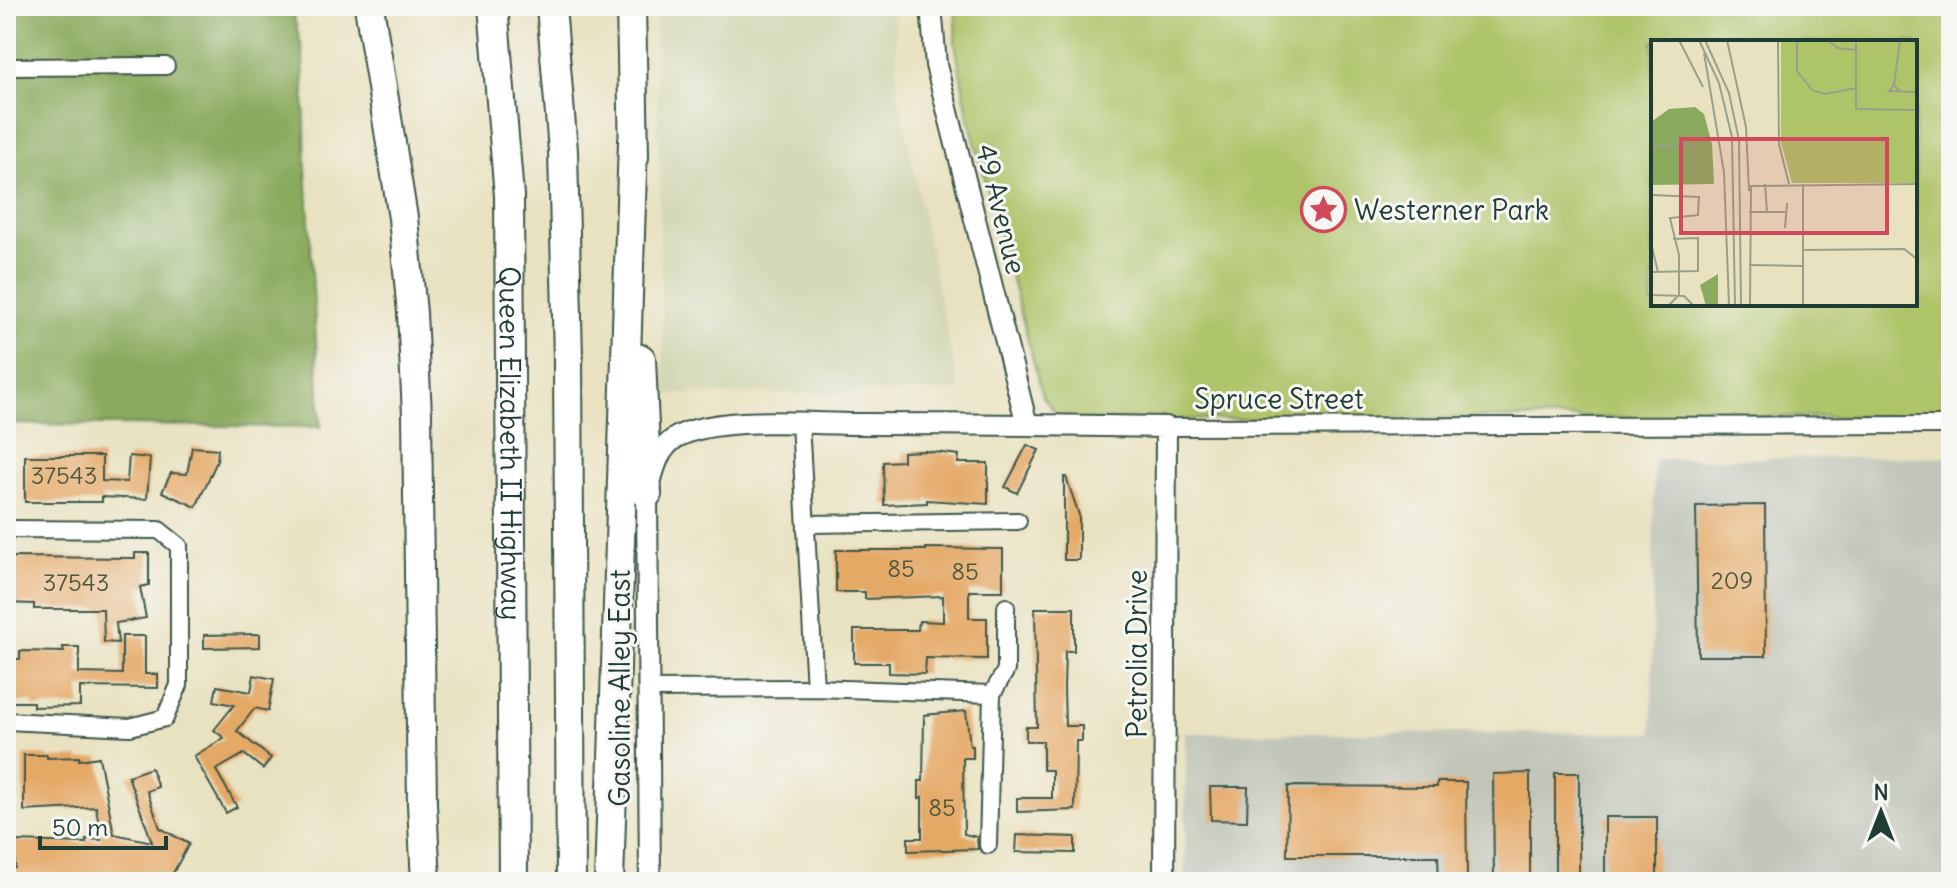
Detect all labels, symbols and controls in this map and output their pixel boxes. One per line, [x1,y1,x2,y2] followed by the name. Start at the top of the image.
[1651,40,1917,306] inset map
[967,140,1035,278] street label: 49 Avenue
[1299,186,1347,234] place icon: Westerner Park
[1354,192,1549,228] place label: Westerner Park
[491,266,529,621] street label: Queen Elizabeth II Highway
[1194,381,1364,417] street label: Spruce Street
[31,460,97,490] house number: 37543
[887,553,915,583] house number: 85
[951,556,979,586] house number: 85
[1711,565,1753,595] house number: 209
[43,567,109,597] house number: 37543
[602,569,638,807] street label: Gasoline Alley East
[1119,570,1155,738] street label: Petrolia Drive
[1841,772,1921,852] north arrow
[1873,778,1889,806] text: N
[928,792,956,822] house number: 85
[40,800,166,850] scale bar
[52,812,108,842] text: 50 m

